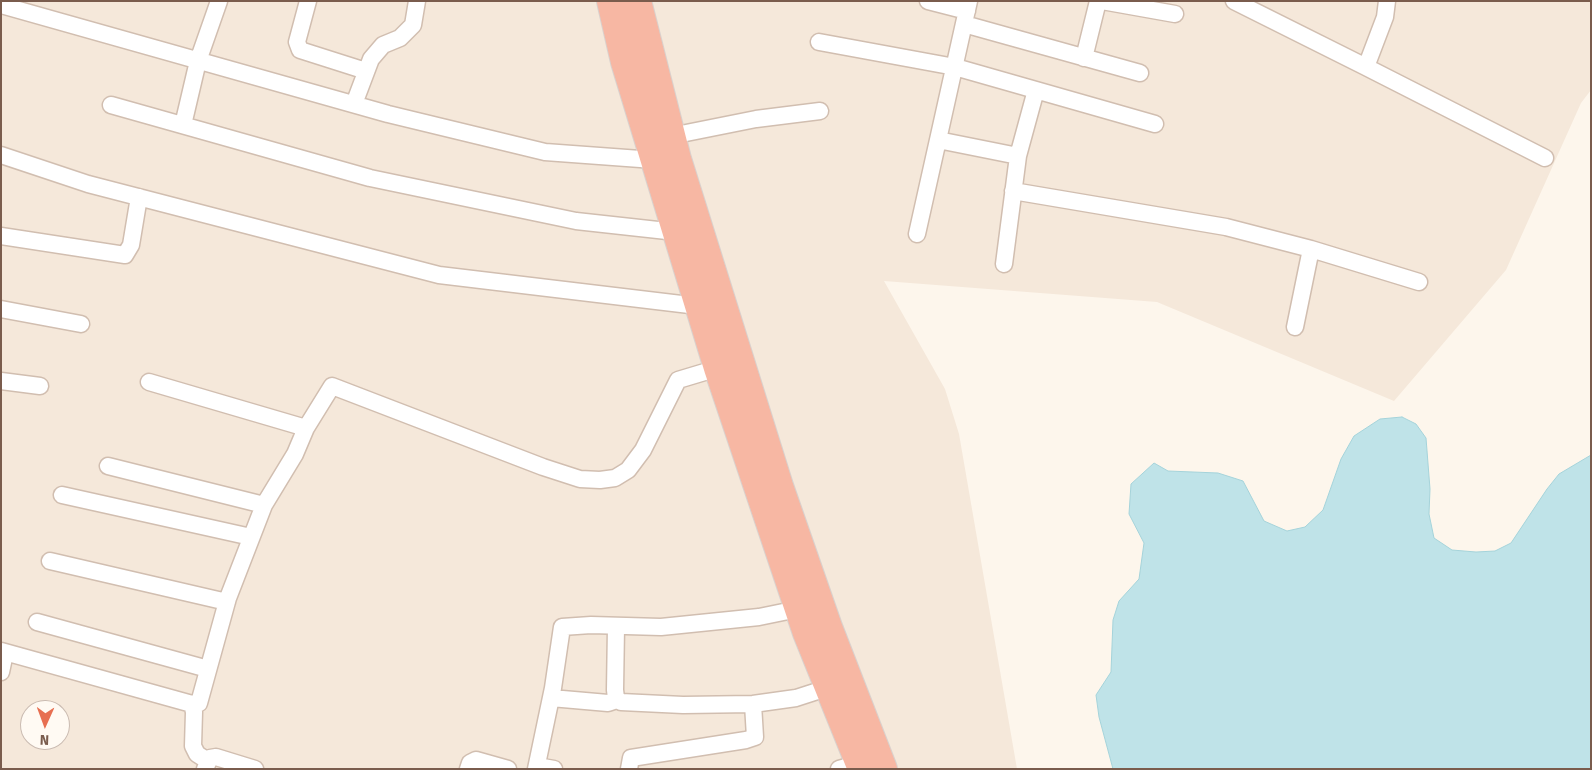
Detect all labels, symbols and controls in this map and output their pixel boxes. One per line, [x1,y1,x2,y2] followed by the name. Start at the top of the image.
[20,700,70,750] north arrow
[40,731,49,748] text: N

